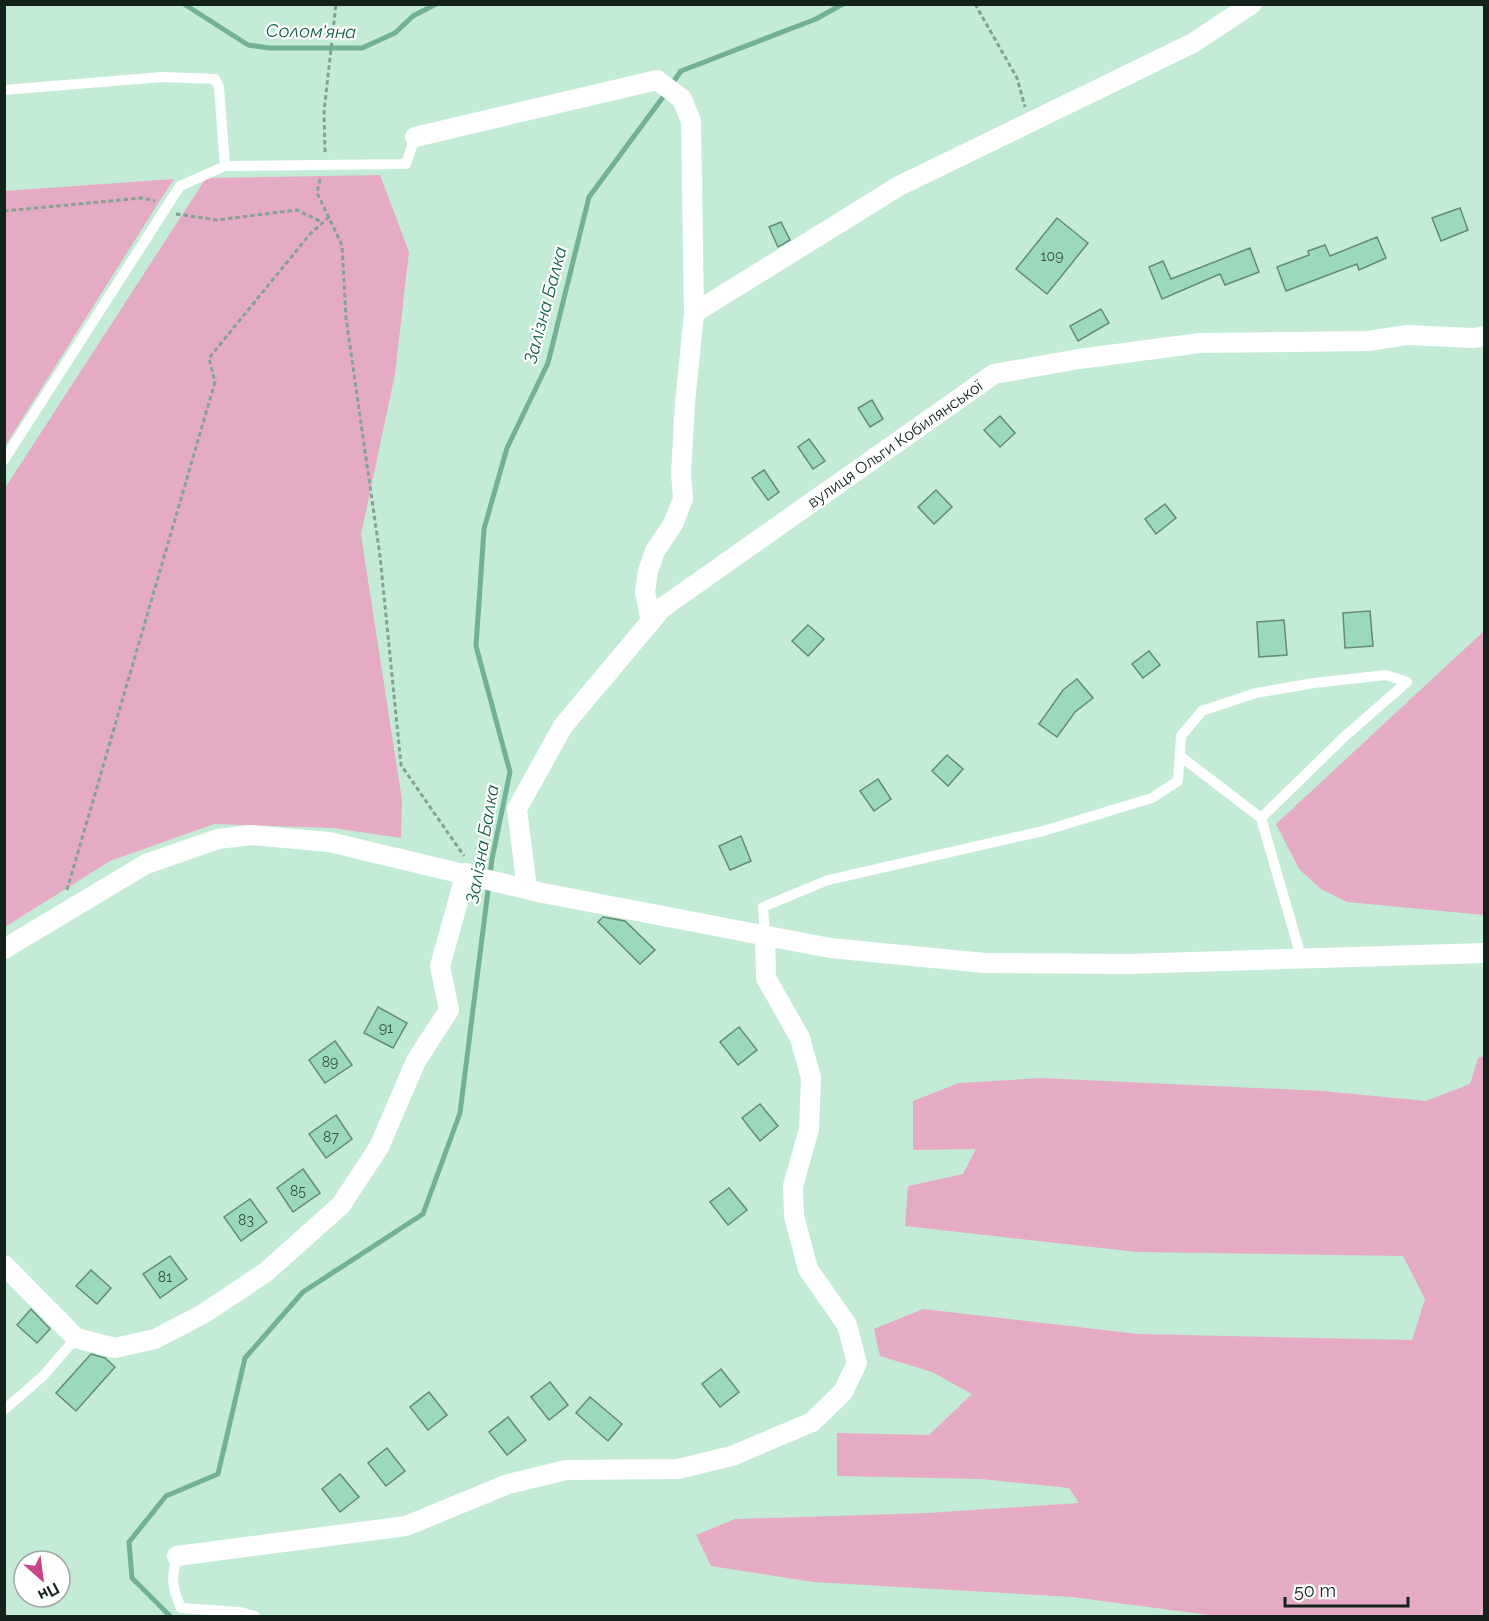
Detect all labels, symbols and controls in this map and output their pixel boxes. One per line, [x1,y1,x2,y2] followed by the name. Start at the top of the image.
[266,20,357,42] water label: Солом'яна
[519,244,571,366] water label: Залізна Балка
[1041,248,1063,264] house number: 109
[804,376,986,512] street label: вулиця Ольги Кобилянської
[461,783,503,905] water label: Залізна Балка
[379,1020,393,1036] house number: 91
[322,1054,338,1070] house number: 89
[323,1129,339,1145] house number: 87
[290,1183,306,1199] house number: 85
[238,1212,254,1228] house number: 83
[158,1269,172,1285] house number: 81
[12,1549,72,1609] north arrow
[1285,1570,1408,1608] scale bar
[35,1578,63,1605] text: Пн
[1294,1580,1336,1601] text: 50 m

